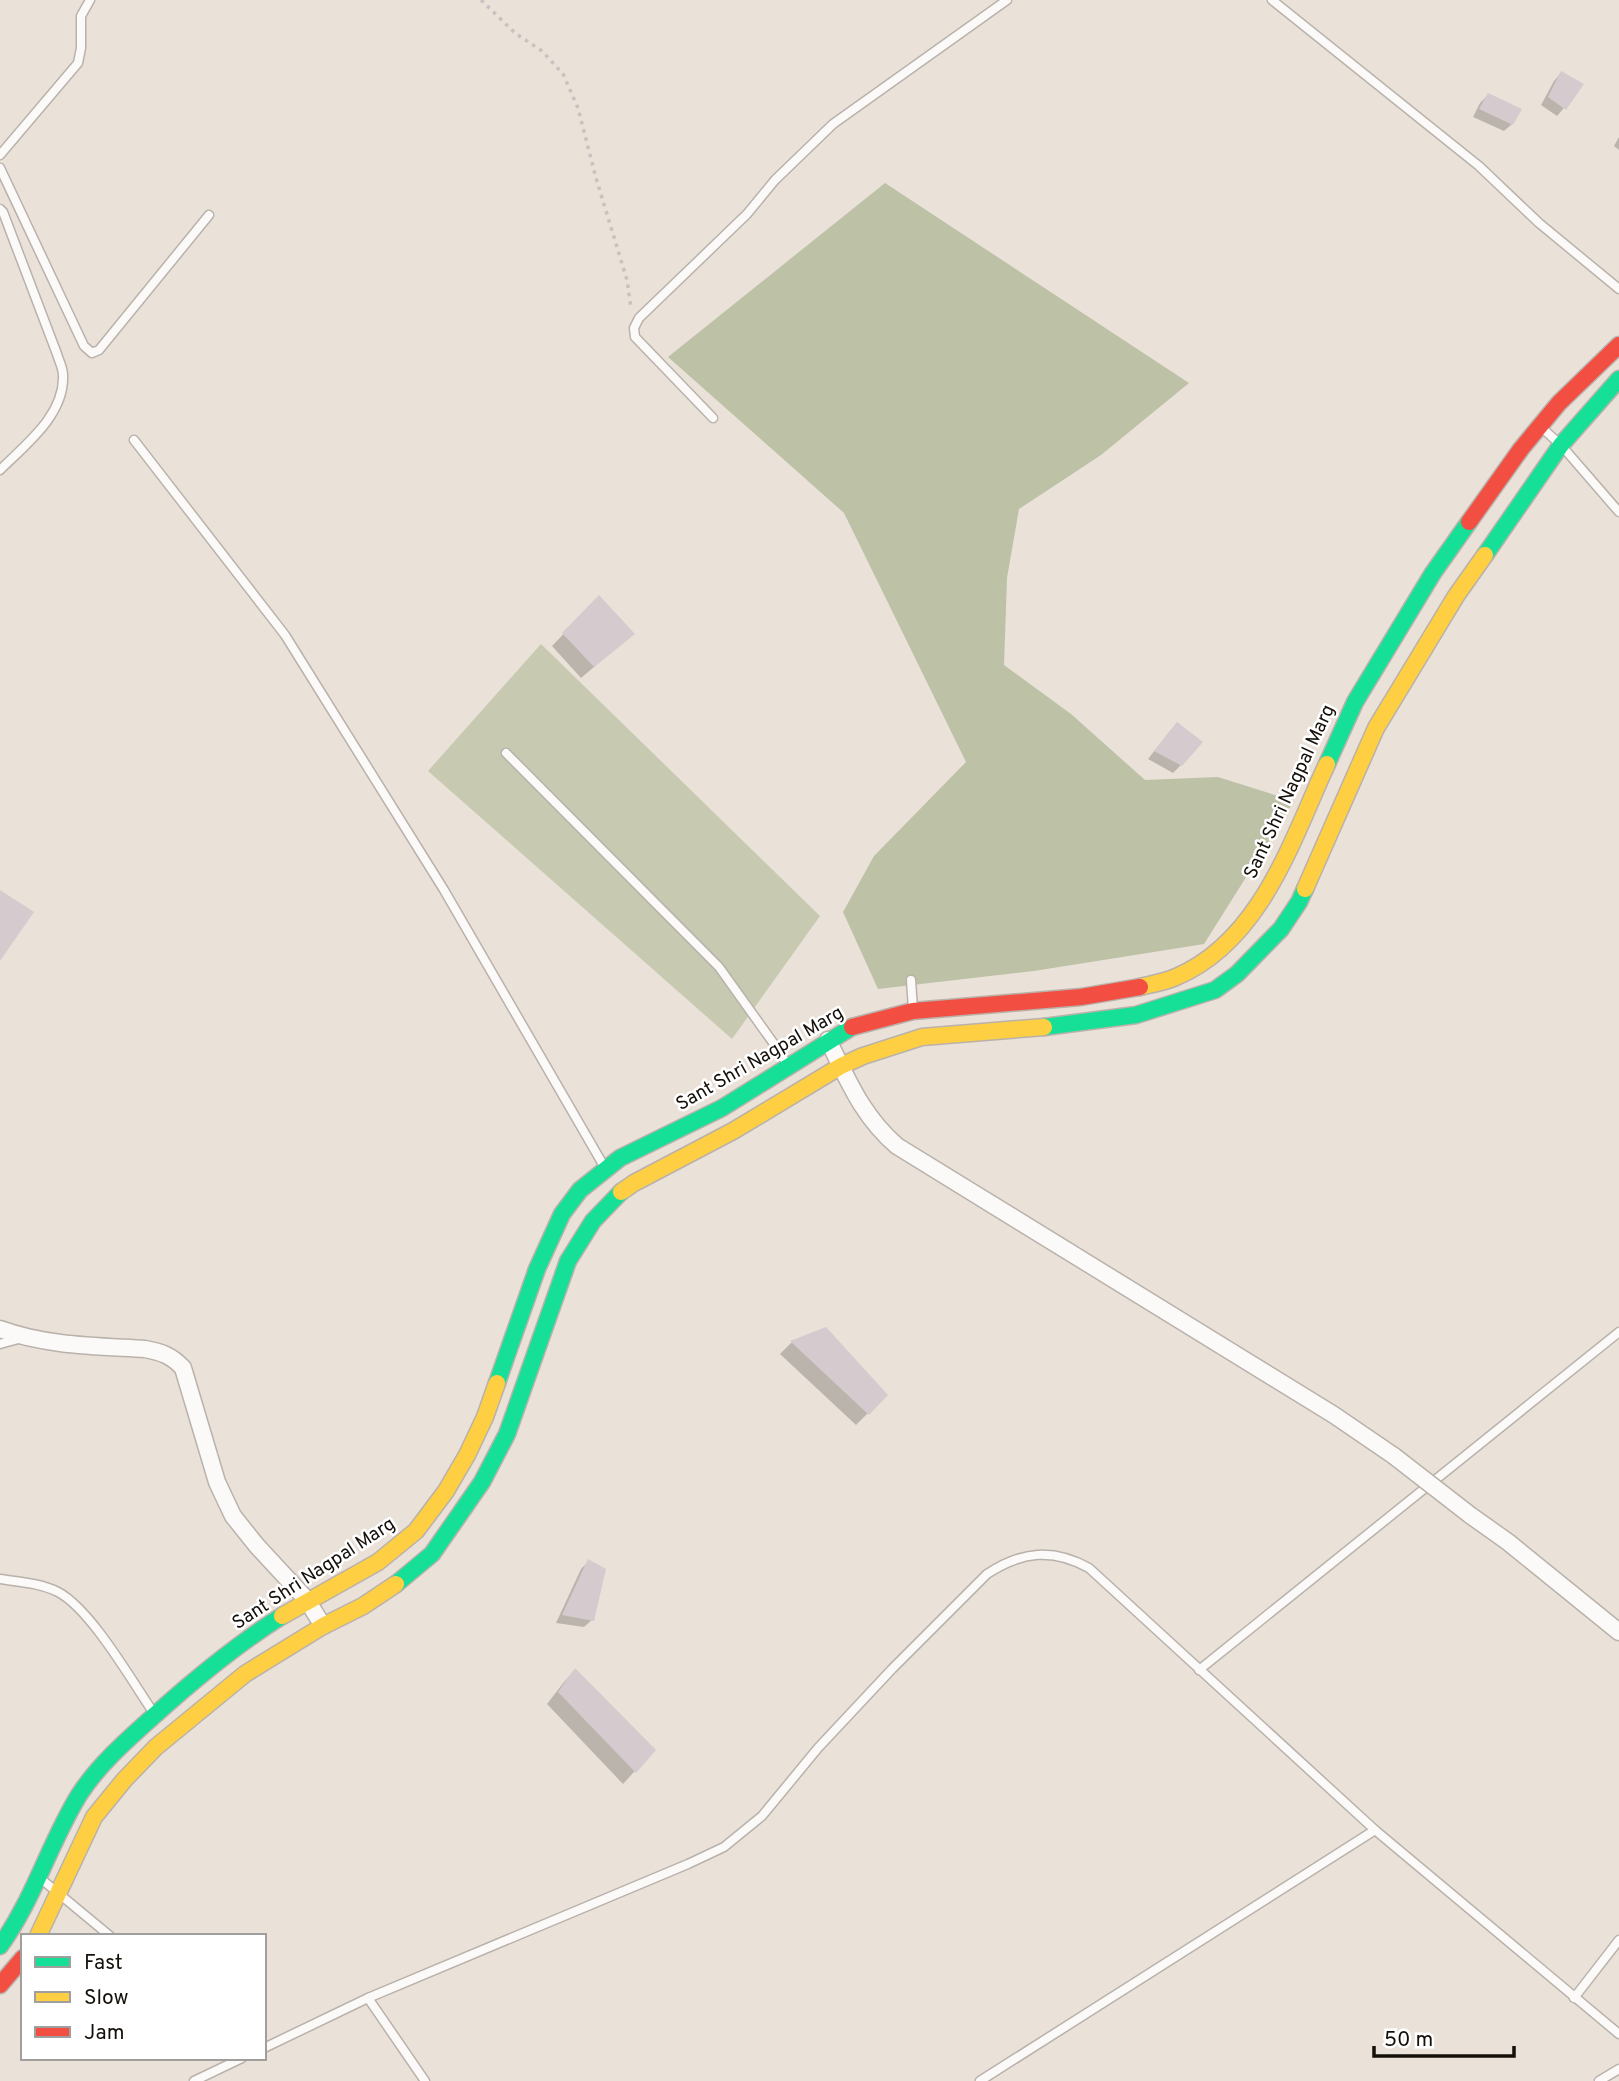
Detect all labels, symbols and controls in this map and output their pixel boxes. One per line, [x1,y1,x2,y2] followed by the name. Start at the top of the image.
[1239,701,1341,883] street label: Sant Shri Nagpal Marg
[672,1001,848,1117] street label: Sant Shri Nagpal Marg
[228,1512,400,1636] street label: Sant Shri Nagpal Marg
[21,1934,266,2060] legend
[84,1950,123,1977] text: Fast
[84,1985,129,2012] text: Slow
[1374,2014,1514,2058] scale bar
[84,2020,125,2047] text: Jam
[1384,2027,1433,2054] text: 50 m

